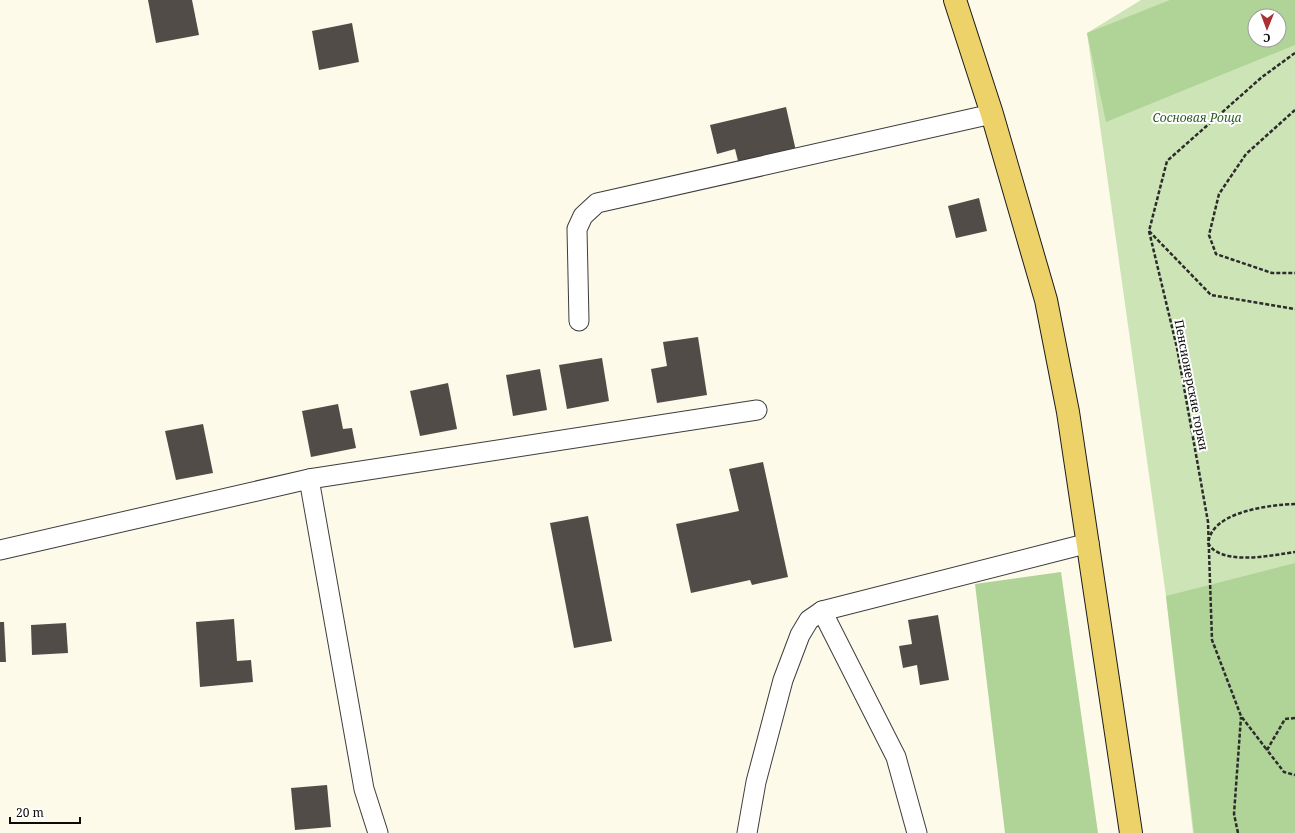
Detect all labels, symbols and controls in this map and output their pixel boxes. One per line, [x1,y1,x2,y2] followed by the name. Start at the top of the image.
[1247,8,1287,48] north arrow
[1263,31,1271,46] text: С
[1152,109,1242,126] park label: Сосновая Роща
[1170,318,1213,452] street label: Пенсионерские горки
[10,799,80,825] scale bar
[16,804,44,821] text: 20 m

